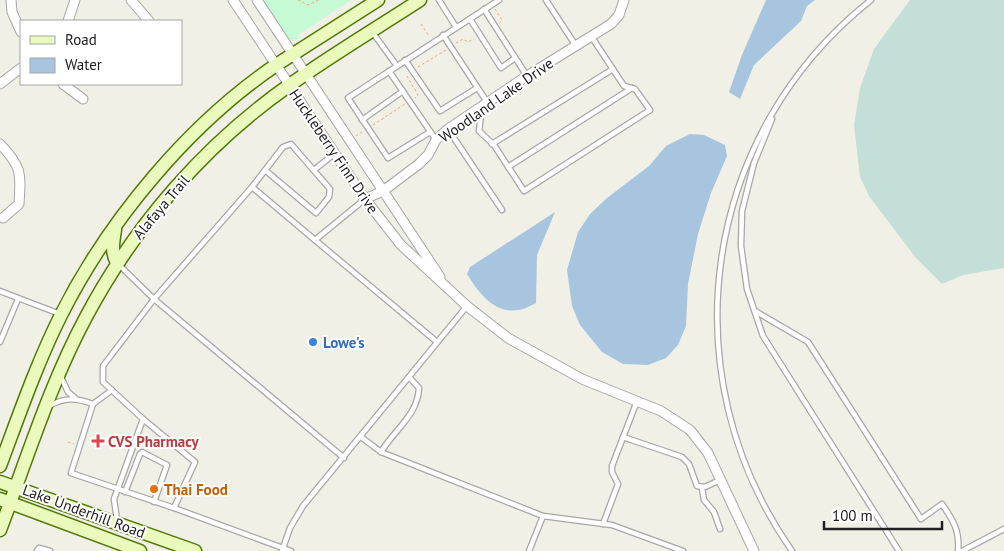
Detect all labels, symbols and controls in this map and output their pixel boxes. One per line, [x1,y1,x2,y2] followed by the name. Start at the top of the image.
[20,20,182,85] legend
[65,30,97,49] text: Road
[435,53,557,147] street label: Woodland Lake Drive
[65,55,102,74] text: Water
[285,85,383,217] street label: Huckleberry Finn Drive
[128,170,194,243] street label: Alafaya Trail
[323,333,365,352] place label: Lowe's
[307,336,319,348] marker: Lowe's
[108,432,199,451] place label: CVS Pharmacy
[92,435,104,447] marker: CVS Pharmacy
[20,480,148,542] street label: Lake Underhill Road
[164,480,228,499] place label: Thai Food
[148,483,160,495] marker: Thai Food
[824,498,942,530] scale bar
[832,506,873,525] text: 100 m

